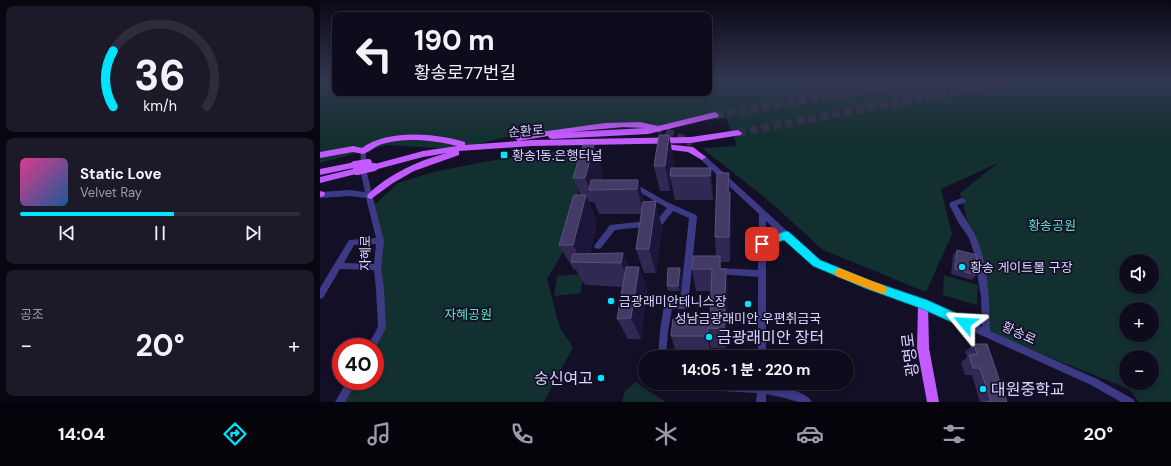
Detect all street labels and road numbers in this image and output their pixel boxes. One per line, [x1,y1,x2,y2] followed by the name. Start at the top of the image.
[508,121,545,141] street label: 순환로
[357,235,374,271] street label: 자혜로
[999,318,1039,348] street label: 황송로
[897,332,923,378] street label: 광명로

